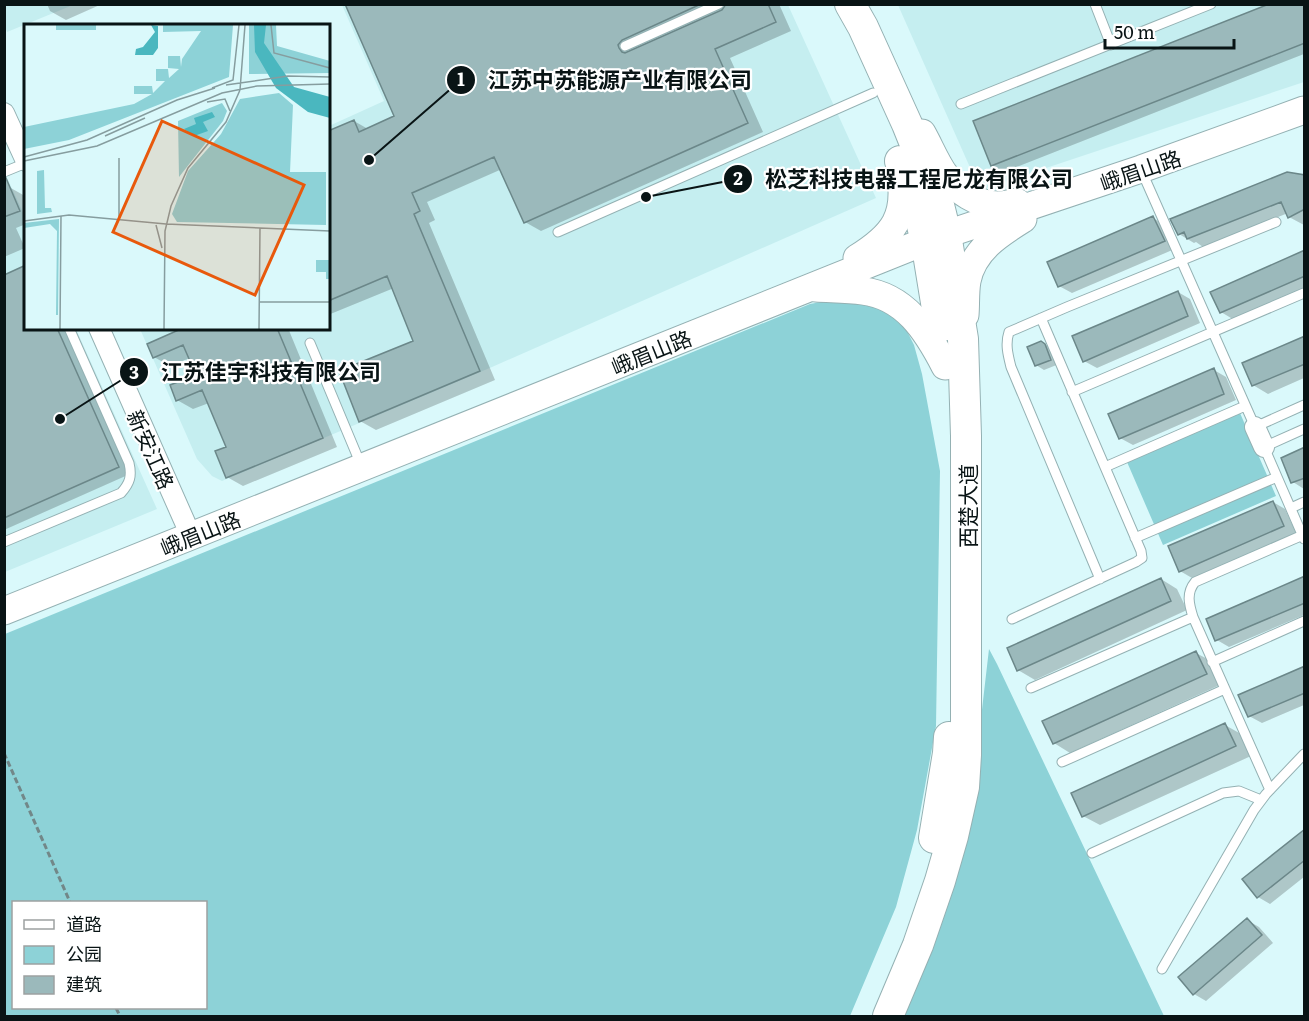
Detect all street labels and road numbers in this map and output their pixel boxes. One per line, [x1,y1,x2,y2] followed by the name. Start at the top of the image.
[1095,141,1185,197] street label: 峨眉山路
[606,321,696,381] street label: 峨眉山路
[121,404,183,494] street label: 新安江路
[951,464,982,548] street label: 西楚大道
[155,502,245,562] street label: 峨眉山路

